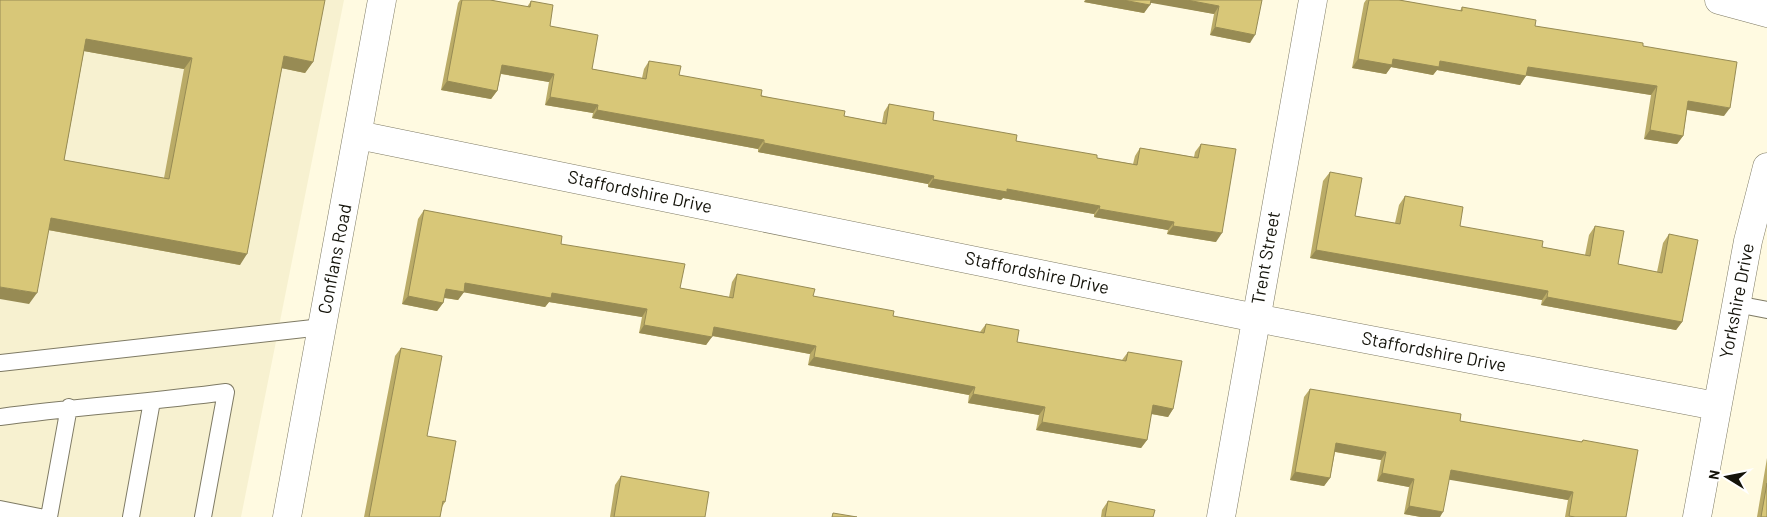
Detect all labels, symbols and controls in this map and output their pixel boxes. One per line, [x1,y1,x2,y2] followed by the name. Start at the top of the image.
[566,165,714,217] street label: Staffordshire Drive
[313,202,355,316] street label: Conflans Road
[1246,209,1284,306] street label: Trent Street
[1714,241,1758,360] street label: Yorkshire Drive
[963,246,1111,298] street label: Staffordshire Drive
[1360,326,1508,376] street label: Staffordshire Drive
[1702,452,1752,502] north arrow
[1705,469,1723,481] text: N

